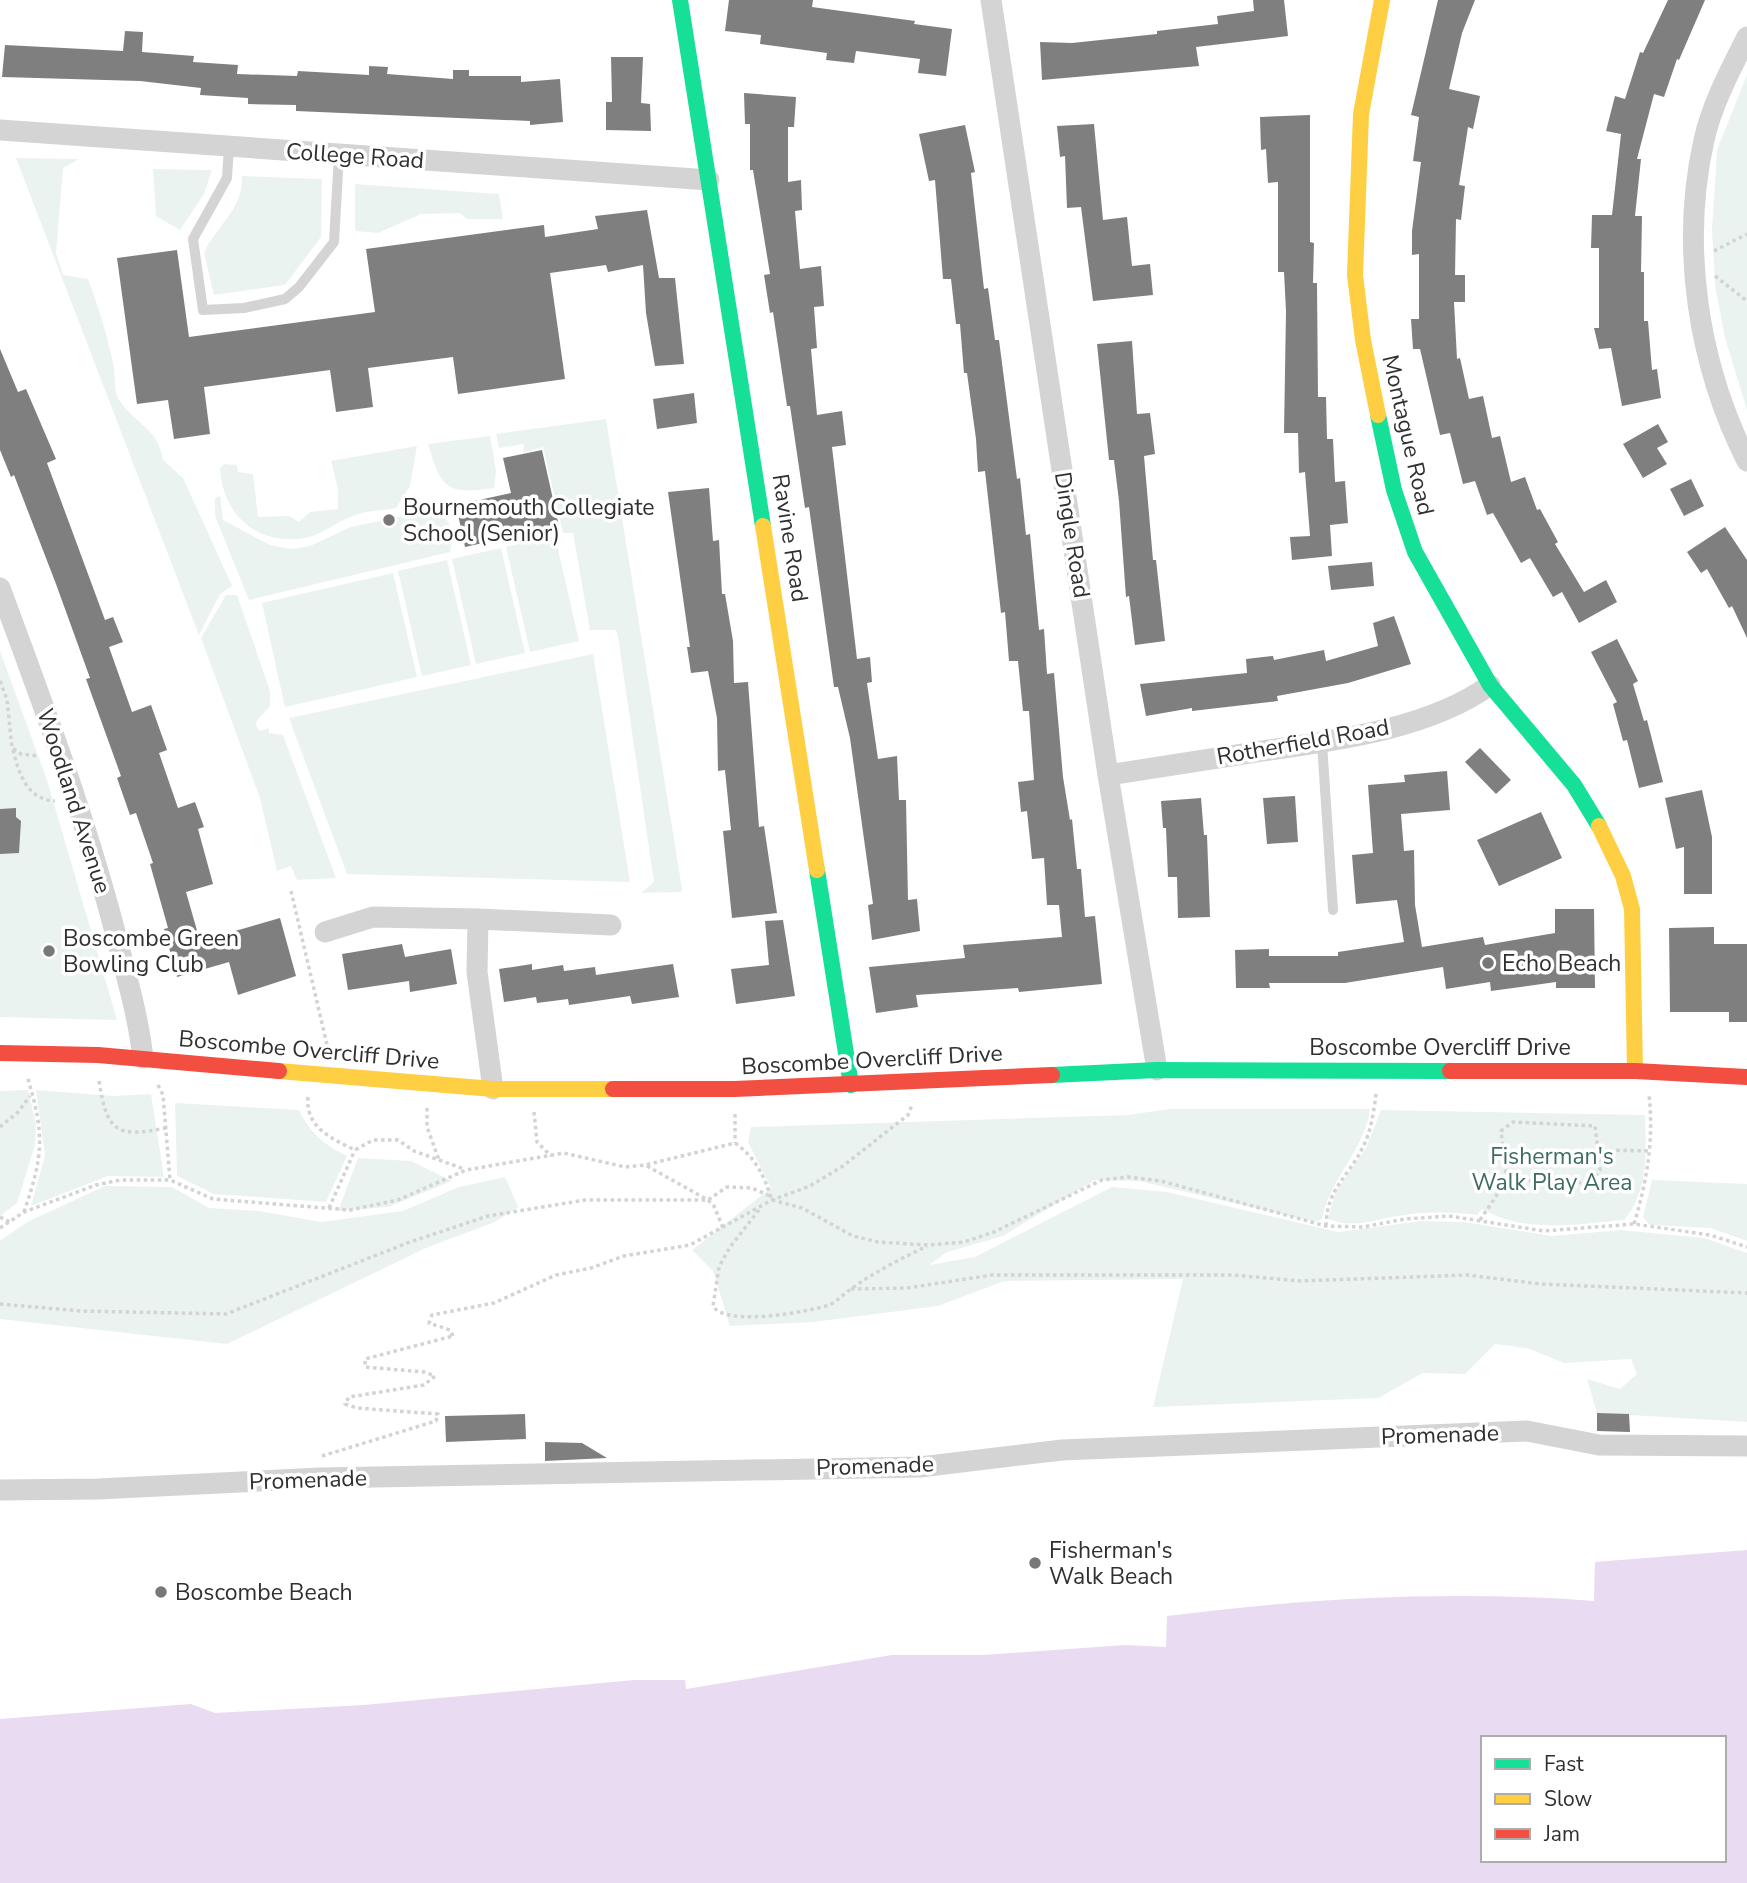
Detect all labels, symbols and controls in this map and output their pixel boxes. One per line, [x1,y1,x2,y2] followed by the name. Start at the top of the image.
[285,136,425,176] street label: College Road
[1374,352,1442,518] street label: Montague Road
[1047,470,1097,600] street label: Dingle Road
[765,472,815,604] street label: Ravine Road
[403,492,655,549] place label: Bournemouth Collegiate School (Senior)
[381,512,397,528] marker: Bournemouth Collegiate School (Senior)
[29,705,119,897] street label: Woodland Avenue
[1214,712,1392,772] street label: Rotherfield Road
[63,923,239,980] place label: Boscombe Green Bowling Club
[41,943,57,959] marker: Boscombe Green Bowling Club
[1502,948,1621,979] place label: Echo Beach
[1480,955,1496,971] marker: Echo Beach
[177,1023,441,1077] street label: Boscombe Overcliff Drive
[1309,1032,1571,1063] street label: Boscombe Overcliff Drive
[741,1038,1003,1082] street label: Boscombe Overcliff Drive
[1472,1141,1632,1198] park label: Fisherman's Walk Play Area
[1380,1417,1500,1453] street label: Promenade
[815,1448,935,1484] street label: Promenade
[248,1462,368,1498] street label: Promenade
[1049,1535,1173,1592] place label: Fisherman's Walk Beach
[1027,1555,1043,1571] marker: Fisherman's Walk Beach
[175,1577,353,1608] place label: Boscombe Beach
[153,1584,169,1600] marker: Boscombe Beach
[1481,1736,1726,1862] legend
[1544,1750,1584,1778] text: Fast
[1544,1785,1593,1813] text: Slow
[1543,1820,1580,1848] text: Jam

